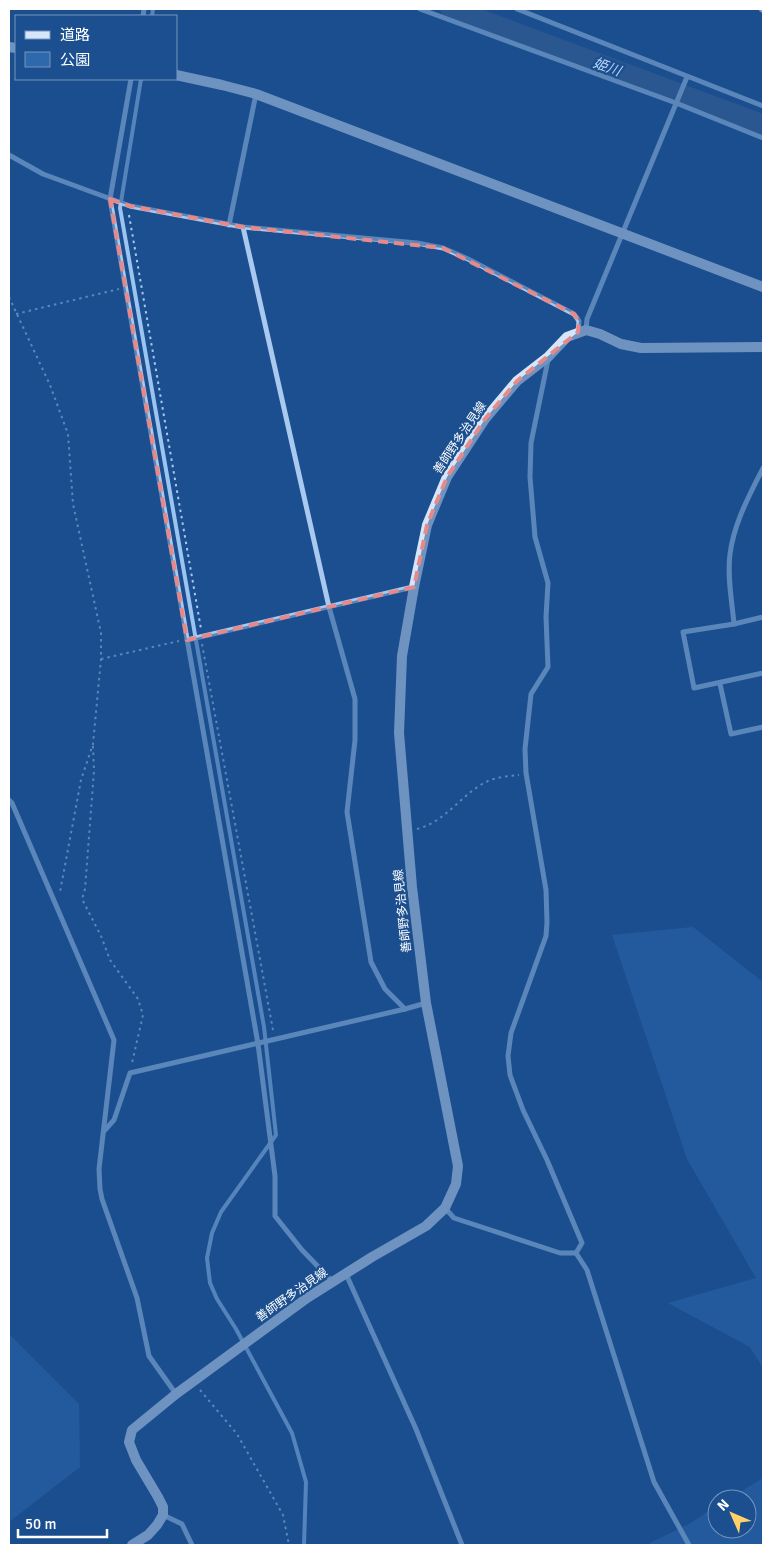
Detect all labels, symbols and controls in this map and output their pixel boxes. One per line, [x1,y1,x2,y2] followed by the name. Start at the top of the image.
[15,15,178,80] legend
[60,26,90,44] text: 道路
[60,51,90,69] text: 公園
[591,54,625,80] water label: 姫川
[430,399,490,477] street label: 善師野多治見線
[391,868,415,954] street label: 善師野多治見線
[253,1265,331,1325] street label: 善師野多治見線
[707,1489,757,1539] north arrow
[714,1496,733,1515] text: N
[18,1506,106,1538] scale bar
[25,1515,56,1533] text: 50 m

